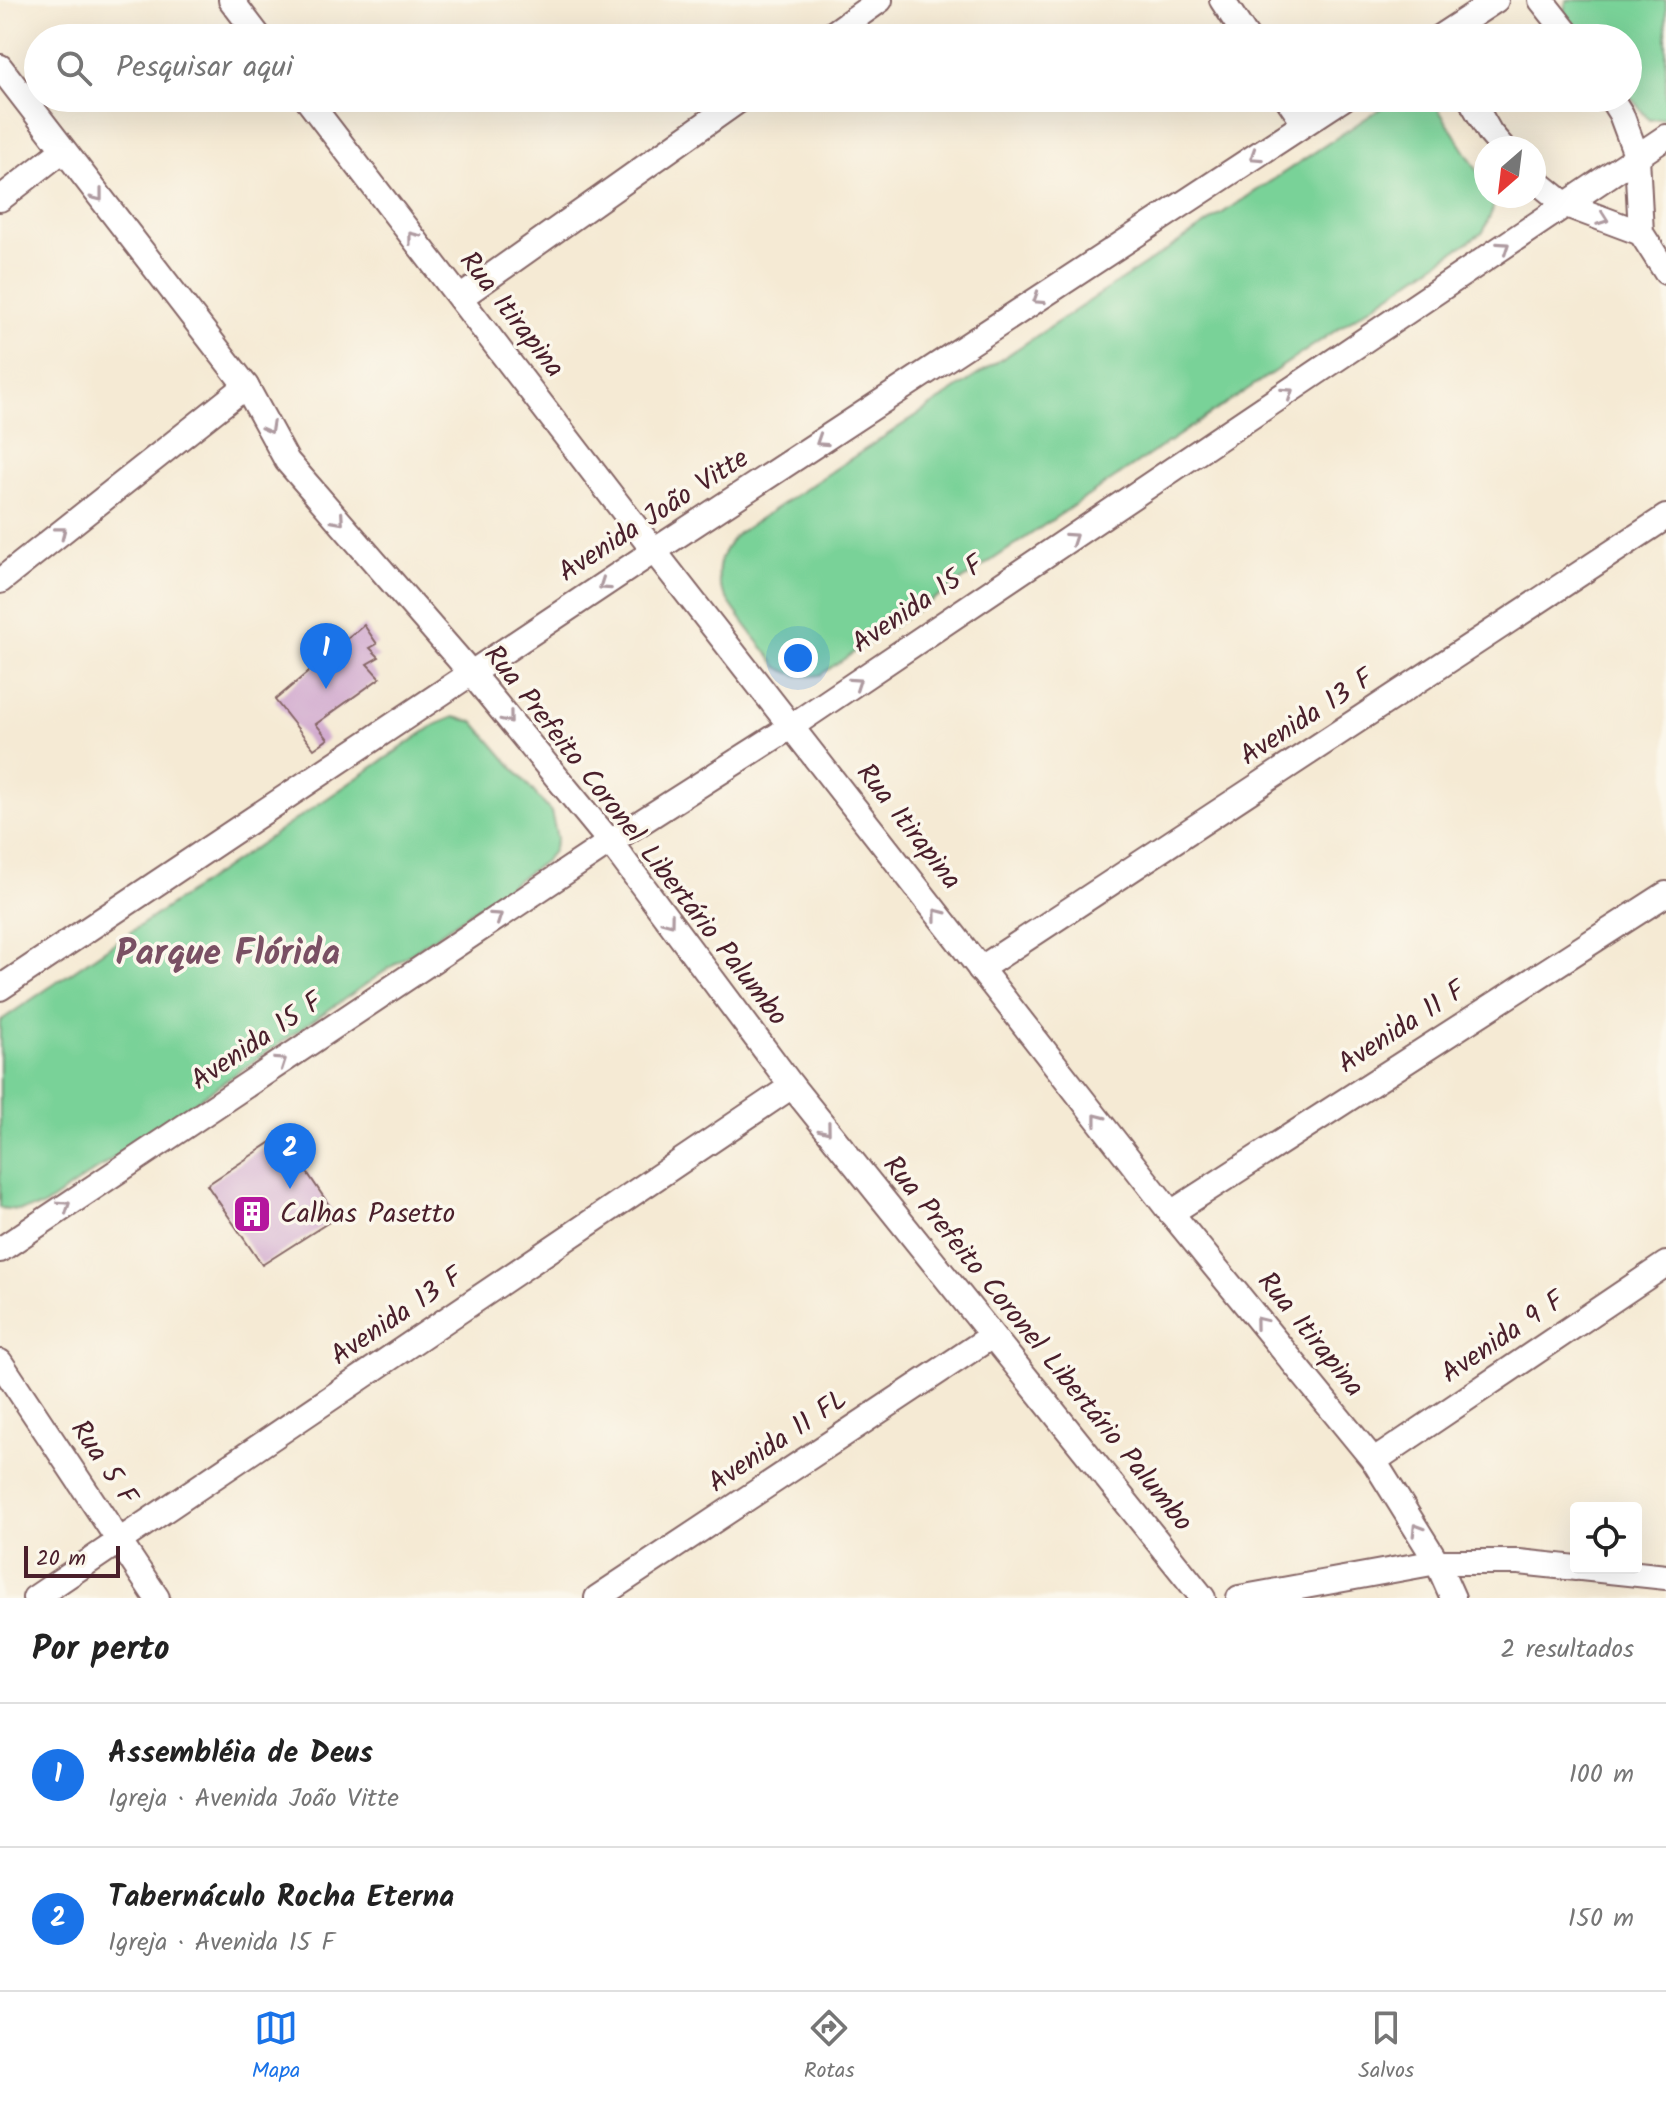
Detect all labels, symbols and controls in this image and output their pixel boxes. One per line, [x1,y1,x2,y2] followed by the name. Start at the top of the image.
[24,24,1642,112] search box
[116,44,293,92] text: Pesquisar aqui
[52,46,96,90] icon: search
[1474,136,1546,208] north arrow
[1249,146,1264,161] one-way arrow
[89,187,103,202] one-way arrow
[1596,210,1610,226] one-way arrow
[408,231,422,245] one-way arrow
[447,242,575,388] street label: Rua Itirapina
[1495,242,1509,257] one-way arrow
[1032,289,1046,304] one-way arrow
[1279,387,1293,402] one-way arrow
[259,419,275,433] one-way arrow
[815,432,829,447] one-way arrow
[549,437,759,595] street label: Avenida João Vitte
[329,511,343,526] one-way arrow
[52,528,67,542] one-way arrow
[1064,533,1078,548] one-way arrow
[843,543,995,666] street label: Avenida 15 F
[598,575,612,590] one-way arrow
[300,623,352,689] pin: 1
[471,636,799,1036] street label: Rua Prefeito Coronel Libertário Palumbo
[778,638,818,678] your location
[1231,656,1385,778] street label: Avenida 13 F
[848,678,862,693] one-way arrow
[498,708,513,723] one-way arrow
[844,754,972,900] street label: Rua Itirapina
[933,908,947,923] one-way arrow
[489,912,503,927] one-way arrow
[660,913,674,927] one-way arrow
[116,926,340,983] district label: Parque Flórida
[1329,968,1477,1086] street label: Avenida 11 F
[182,980,334,1103] street label: Avenida 15 F
[272,1057,287,1072] one-way arrow
[1093,1114,1108,1128] one-way arrow
[817,1120,831,1135] one-way arrow
[264,1123,316,1189] pin: 2
[870,1146,1204,1542] street label: Rua Prefeito Coronel Libertário Palumbo
[280,1192,455,1237] place label: Calhas Pasetto
[231,1193,273,1235] building icon: Calhas Pasetto
[56,1201,71,1216] one-way arrow
[321,1255,475,1378] street label: Avenida 13 F
[1245,1262,1375,1408] street label: Rua Itirapina
[1432,1279,1576,1396] street label: Avenida 9 F
[1256,1316,1270,1331] one-way arrow
[699,1379,857,1505] street label: Avenida 11 FL
[58,1411,150,1517] street label: Rua 5 F
[1570,1502,1642,1574] map controls
[1570,1502,1642,1574] button: locate
[1411,1523,1426,1538] one-way arrow
[24,1542,120,1578] scale bar
[36,1542,86,1577] text: 20 m
[32,1623,170,1677] text: Por perto
[1500,1629,1634,1671] text: 2 resultados
[108,1730,373,1778] text: Assembléia de Deus
[54,1754,62,1796] text: 1
[1569,1754,1634,1796] text: 100 m
[108,1778,399,1820] text: Igreja · Avenida João Vitte
[108,1874,454,1922] text: Tabernáculo Rocha Eterna
[50,1898,66,1940] text: 2
[1568,1898,1634,1940] text: 150 m
[108,1922,335,1964] text: Igreja · Avenida 15 F
[252,2006,300,2089] tab: Mapa
[804,2006,855,2089] tab: Rotas
[1358,2006,1414,2089] tab: Salvos

